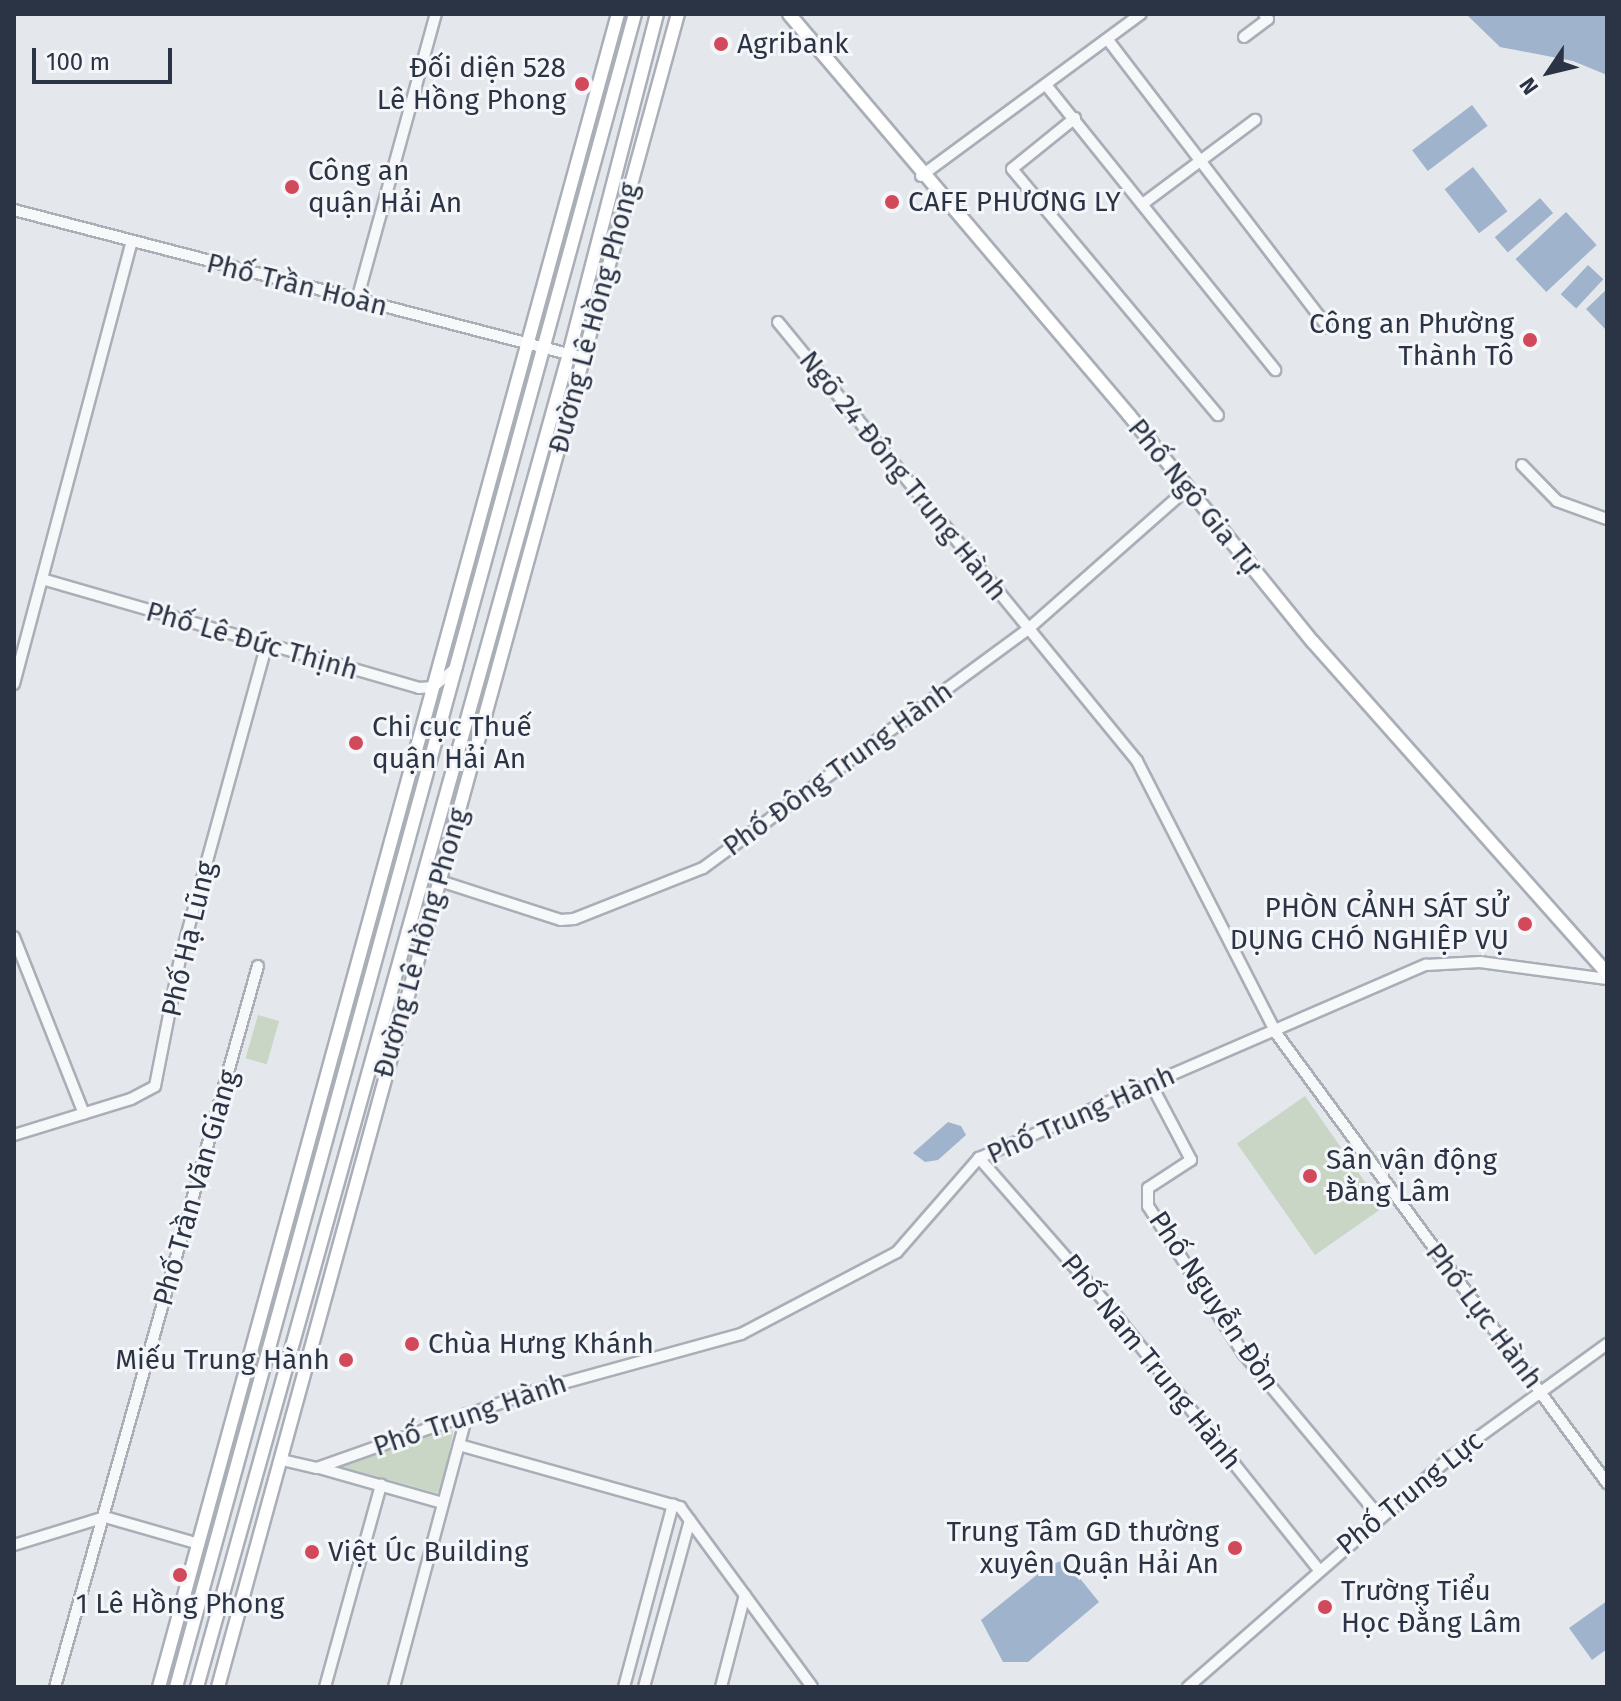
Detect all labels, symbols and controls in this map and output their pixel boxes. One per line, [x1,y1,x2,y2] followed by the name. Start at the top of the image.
[737,27,849,61] place label: Agribank
[36,32,176,82] scale bar
[1509,32,1589,112] north arrow
[712,35,730,53] marker: Agribank
[46,48,110,76] text: 100 m
[377,51,566,117] place label: Đối diện 528 Lê Hồng Phong
[1514,72,1544,100] text: N
[573,75,591,93] marker: Đối diện 528 Lê Hồng Phong
[308,154,462,220] place label: Công an quận Hải An
[283,178,301,196] marker: Công an quận Hải An
[542,179,646,457] street label: Đường Lê Hồng Phong
[908,185,1121,219] place label: CAFE PHƯƠNG LY
[883,193,901,211] marker: CAFE PHƯƠNG LY
[203,246,391,324] street label: Phố Trần Hoàn
[1309,307,1514,373] place label: Công an Phường Thành Tô
[1521,331,1539,349] marker: Công an Phường Thành Tô
[792,344,1014,608] street label: Ngõ 24 Đông Trung Hành
[1121,412,1267,582] street label: Phố Ngô Gia Tự
[142,595,362,687] street label: Phố Lê Đức Thịnh
[717,675,959,863] street label: Phố Đông Trung Hành
[372,710,532,776] place label: Chi cục Thuế quận Hải An
[347,734,365,752] marker: Chi cục Thuế quận Hải An
[366,804,476,1082] street label: Đường Lê Hồng Phong
[155,858,223,1020] street label: Phố Hạ Lũng
[1230,891,1509,957] place label: PHÒN CẢNH SÁT SỬ DỤNG CHÓ NGHIỆP VỤ
[1516,915,1534,933] marker: PHÒN CẢNH SÁT SỬ DỤNG CHÓ NGHIỆP VỤ
[982,1059,1180,1171] street label: Phố Trung Hành
[146,1066,246,1310] street label: Phố Trần Văn Giang
[1326,1143,1497,1209] place label: Sân vận động Đằng Lâm
[1301,1167,1319,1185] marker: Sân vận động Đằng Lâm
[1142,1205,1286,1397] street label: Phố Nguyễn Đồn
[1418,1237,1550,1395] street label: Phố Lực Hành
[1054,1247,1248,1477] street label: Phố Nam Trung Hành
[428,1327,654,1361] place label: Chùa Hưng Khánh
[403,1335,421,1353] marker: Chùa Hưng Khánh
[115,1343,330,1377] place label: Miếu Trung Hành
[337,1351,355,1369] marker: Miếu Trung Hành
[369,1366,571,1464] street label: Phố Trung Hành
[1330,1424,1490,1562] street label: Phố Trung Lực
[947,1515,1219,1581] place label: Trung Tâm GD thường xuyên Quận Hải An
[328,1535,528,1569] place label: Việt Úc Building
[1226,1539,1244,1557] marker: Trung Tâm GD thường xuyên Quận Hải An
[303,1543,321,1561] marker: Việt Úc Building
[171,1566,189,1584] marker: 1 Lê Hồng Phong
[1341,1574,1522,1640] place label: Trường Tiểu Học Đằng Lâm
[76,1587,284,1621] place label: 1 Lê Hồng Phong
[1316,1598,1334,1616] marker: Trường Tiểu Học Đằng Lâm

